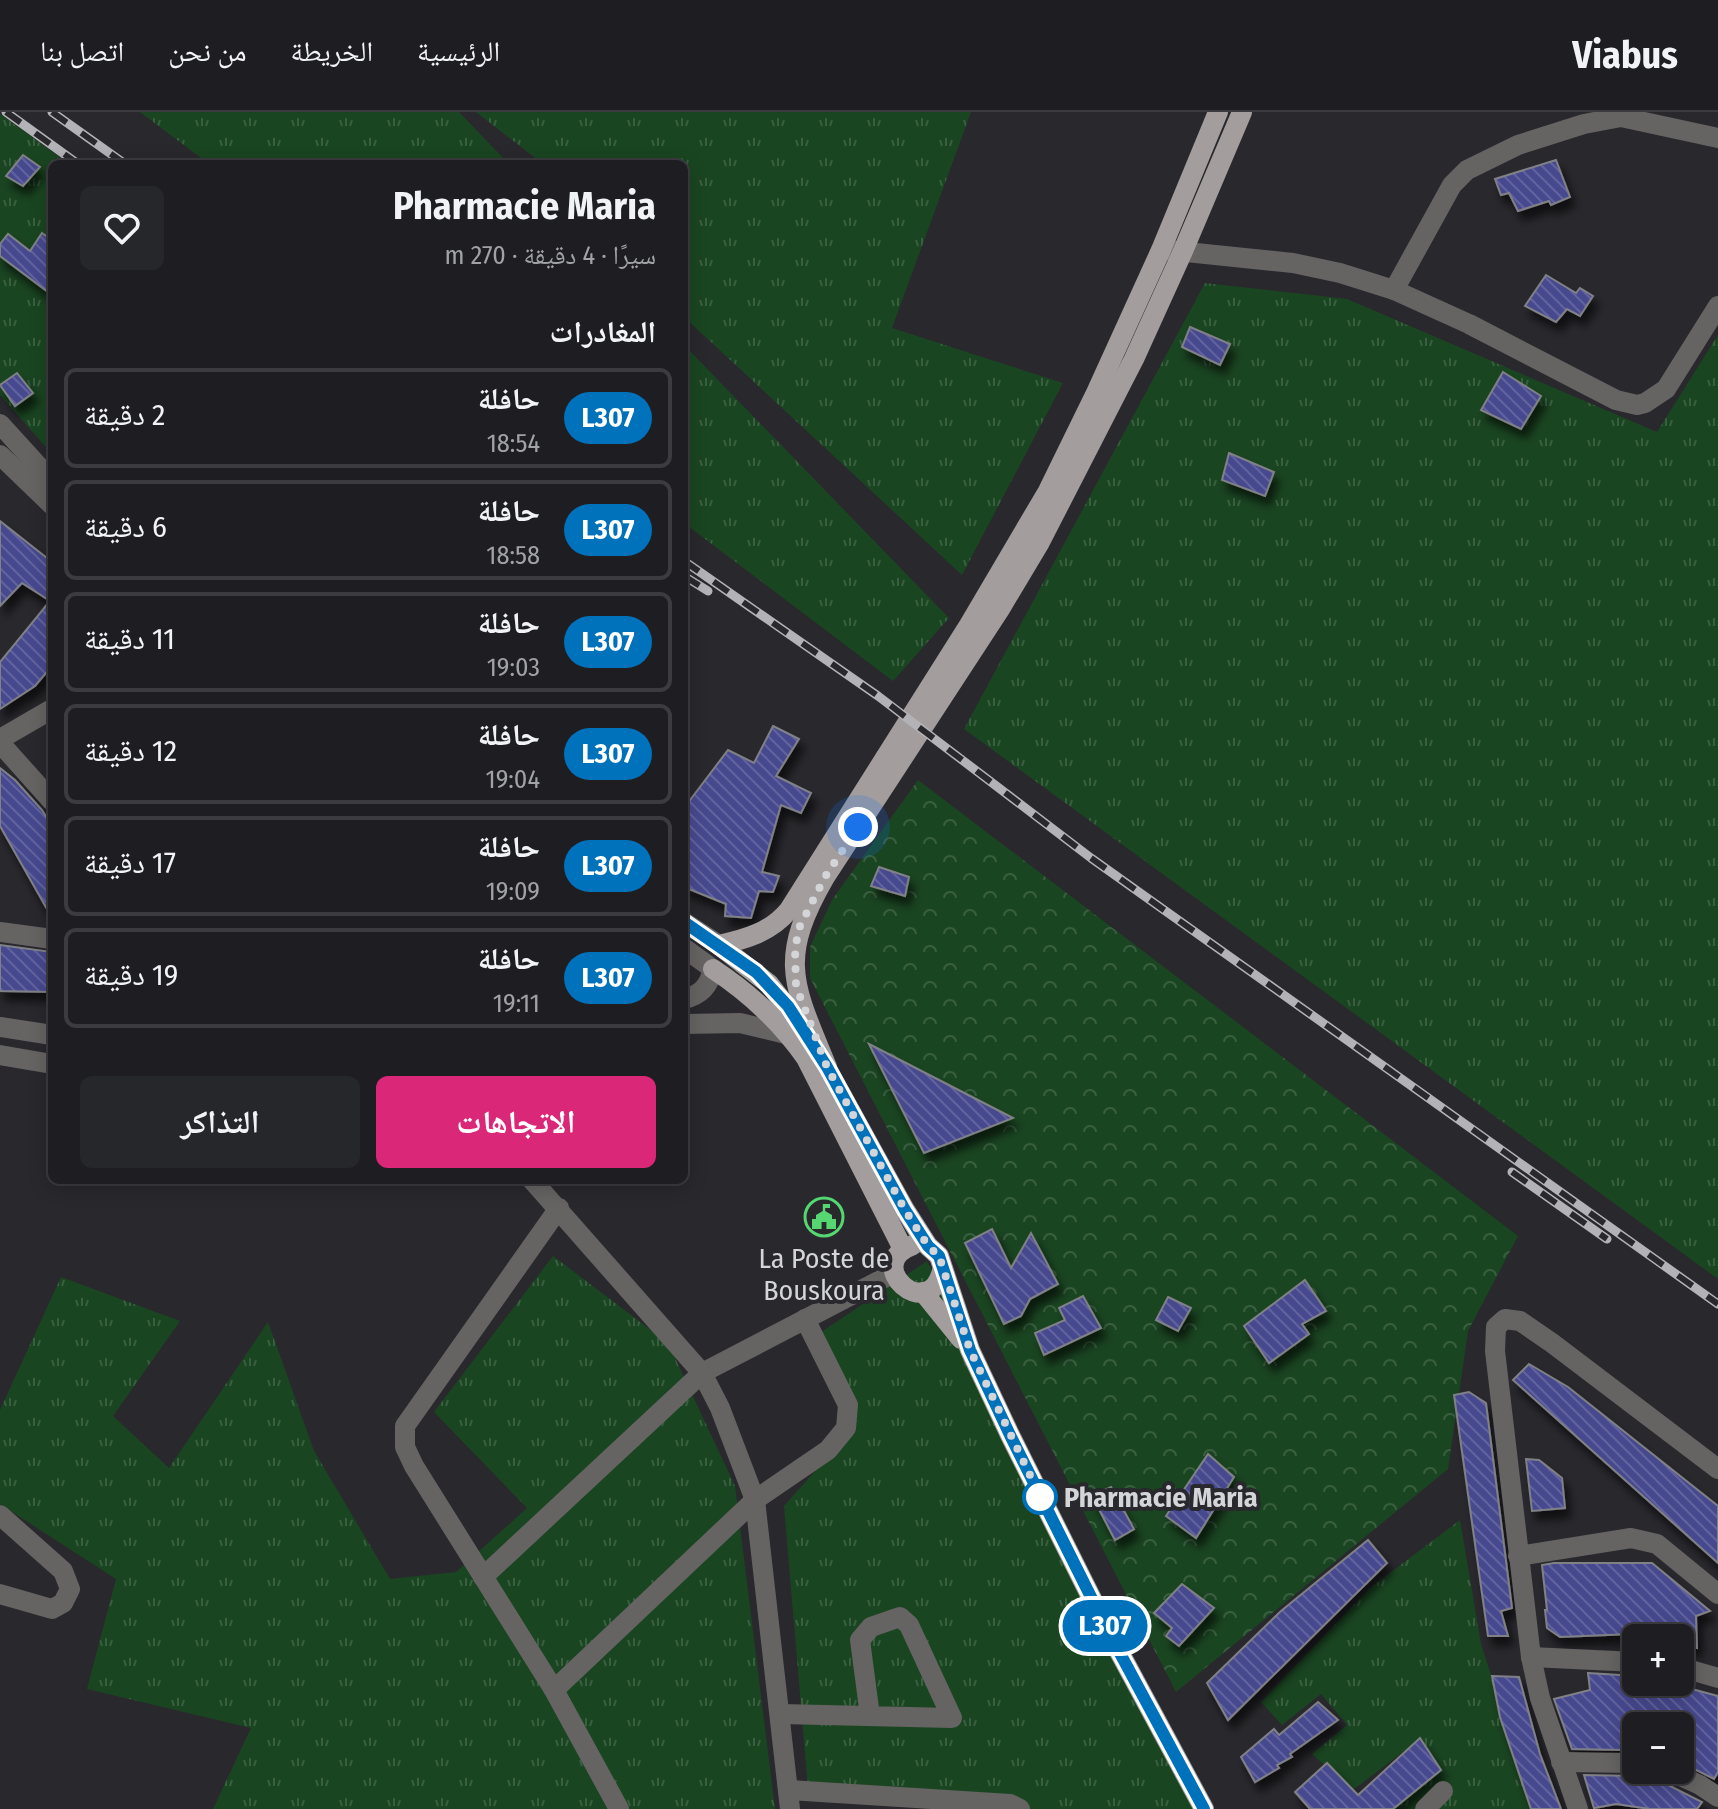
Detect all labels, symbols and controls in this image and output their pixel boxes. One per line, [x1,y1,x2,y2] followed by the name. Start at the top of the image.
[1572,32,1678,78] text: Viabus
[40,35,124,68] text: اتصل بنا
[168,35,247,68] text: من نحن
[291,35,373,68] text: الخريطة
[417,35,500,68] text: الرئيسية
[393,183,656,229] text: Pharmacie Maria
[80,186,164,270] button: heart
[445,240,656,271] text: سيرًا · 4 دقيقة · 270 m
[549,314,656,350] text: المغادرات
[478,381,540,417] text: حافلة
[84,397,165,433] text: 2 دقيقة
[582,401,634,434] text: L307
[487,428,540,459] text: 18:54
[478,493,540,529] text: حافلة
[84,509,167,545] text: 6 دقيقة
[582,513,634,546] text: L307
[486,540,540,571] text: 18:58
[478,605,540,641] text: حافلة
[84,621,175,657] text: 11 دقيقة
[582,625,634,658] text: L307
[487,652,540,683] text: 19:03
[478,717,540,753] text: حافلة
[84,733,177,769] text: 12 دقيقة
[582,737,634,770] text: L307
[486,764,540,795] text: 19:04
[838,807,878,847] your location
[478,829,540,865] text: حافلة
[84,845,176,881] text: 17 دقيقة
[582,849,634,882] text: L307
[486,876,540,907] text: 19:09
[478,941,540,977] text: حافلة
[84,957,178,993] text: 19 دقيقة
[582,961,634,994] text: L307
[493,988,540,1019] text: 19:11
[80,1076,360,1168] button: التذاكر
[376,1076,656,1168] button: الاتجاهات
[803,1196,845,1238] public building icon: La Poste de Bouskoura
[759,1242,890,1307] place label: La Poste de Bouskoura
[1023,1480,1057,1514] marker: Pharmacie Maria
[1064,1481,1258,1514] place label: Pharmacie Maria
[1049,1600,1161,1652] line badge: L307
[1079,1609,1131,1642] text: L307
[1622,1624,1694,1784] map controls
[1622,1624,1694,1696] button: +
[1622,1712,1694,1784] button: −

